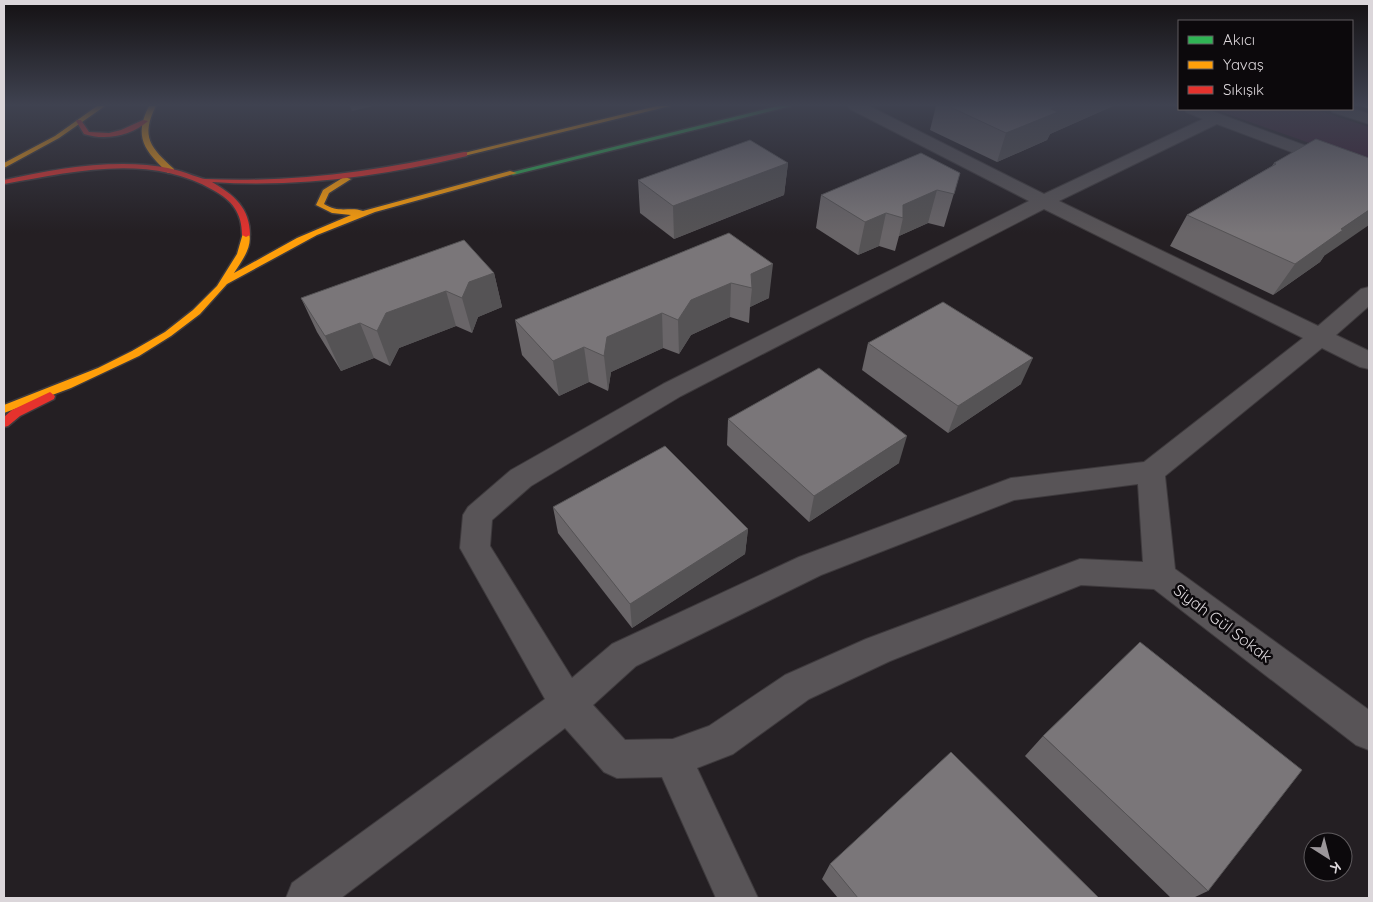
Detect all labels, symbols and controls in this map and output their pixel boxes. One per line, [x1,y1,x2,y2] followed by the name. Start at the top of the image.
[1178,20,1353,110] legend
[1223,30,1255,49] text: Akıcı
[1223,55,1264,74] text: Yavaş
[1223,80,1264,99] text: Sıkışık
[1170,579,1276,667] street label: Siyah Gül Sokak
[1303,832,1353,882] north arrow
[1327,858,1345,877] text: K

